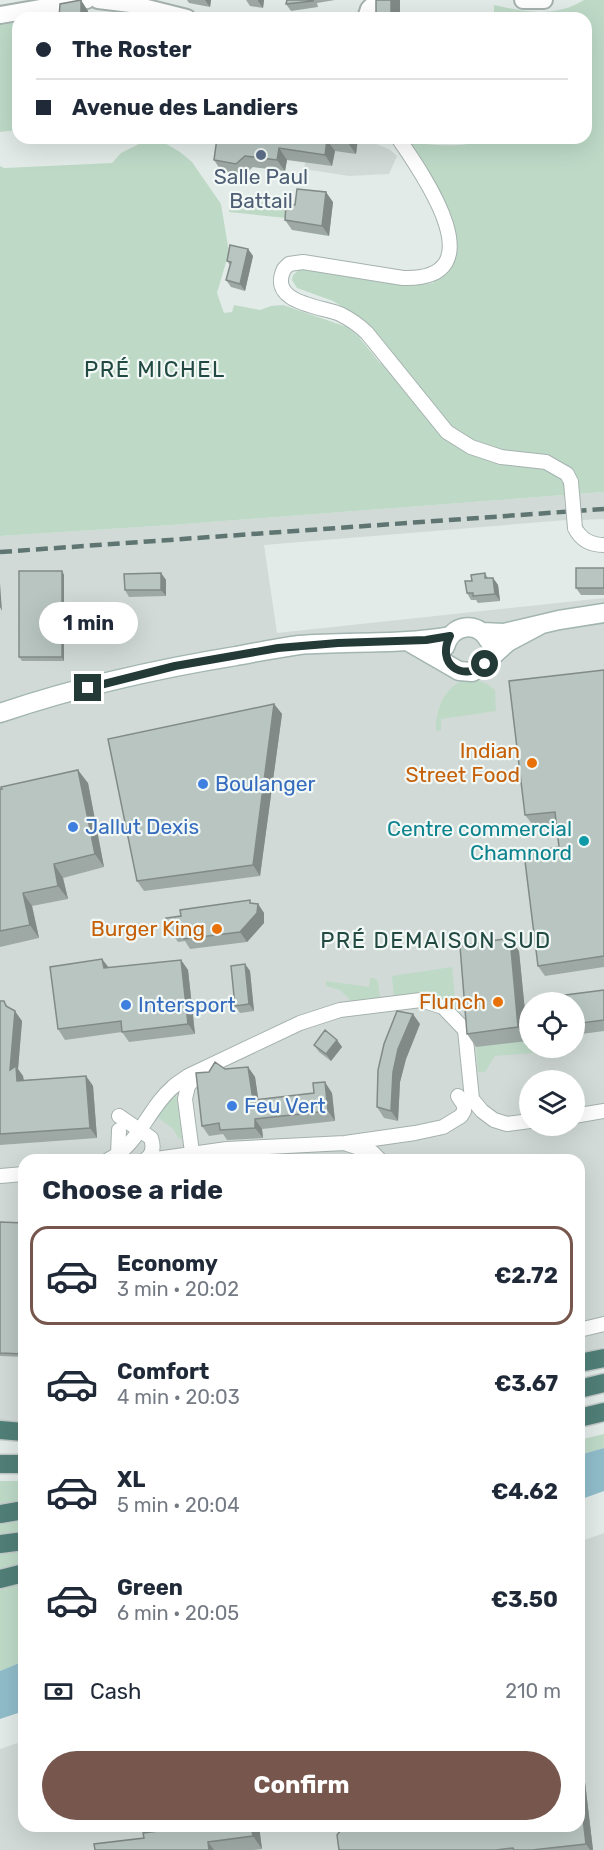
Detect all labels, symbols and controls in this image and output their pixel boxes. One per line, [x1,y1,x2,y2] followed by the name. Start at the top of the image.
[72,36,192,63] text: The Roster
[72,94,298,121] text: Avenue des Landiers
[254,148,268,162] marker: Salle Paul Battail
[214,164,308,213] place label: Salle Paul Battail
[84,356,226,383] district label: PRÉ MICHEL
[38,601,138,643] callout: 1 min
[63,611,114,635] text: 1 min
[471,650,498,677] route start
[74,674,101,701] route end
[406,738,520,787] place label: Indian Street Food
[525,756,539,770] marker: Indian Street Food
[215,771,315,796] place label: Boulanger
[196,777,210,791] marker: Boulanger
[85,814,199,839] place label: Jallut Dexis
[387,816,572,865] place label: Centre commercial Chamnord
[66,820,80,834] marker: Jallut Dexis
[577,834,591,848] marker: Centre commercial Chamnord
[91,916,205,941] place label: Burger King
[210,922,224,936] marker: Burger King
[320,927,552,954] district label: PRÉ DEMAISON SUD
[419,989,486,1014] place label: Flunch
[138,992,236,1017] place label: Intersport
[519,992,585,1136] map controls
[519,992,585,1058] button: locate
[491,995,505,1009] marker: Flunch
[119,998,133,1012] marker: Intersport
[519,1070,585,1136] button: layers
[244,1093,326,1118] place label: Feu Vert
[225,1099,239,1113] marker: Feu Vert
[42,1174,223,1206] text: Choose a ride
[45,1249,99,1303] icon: car
[117,1250,218,1277] text: Economy
[494,1262,558,1289] text: €2.72
[117,1277,239,1301] text: 3 min · 20:02
[45,1357,99,1411] icon: car
[117,1358,209,1385] text: Comfort
[494,1370,558,1397] text: €3.67
[117,1385,240,1409] text: 4 min · 20:03
[45,1465,99,1519] icon: car
[117,1466,145,1493] text: XL
[491,1478,558,1505] text: €4.62
[117,1493,240,1517] text: 5 min · 20:04
[45,1573,99,1627] icon: car
[117,1574,183,1601] text: Green
[491,1586,558,1613] text: €3.50
[117,1601,239,1625] text: 6 min · 20:05
[42,1675,75,1708] icon: cash
[90,1678,141,1705] text: Cash
[505,1679,561,1703] text: 210 m
[42,1751,561,1820] button: Confirm

